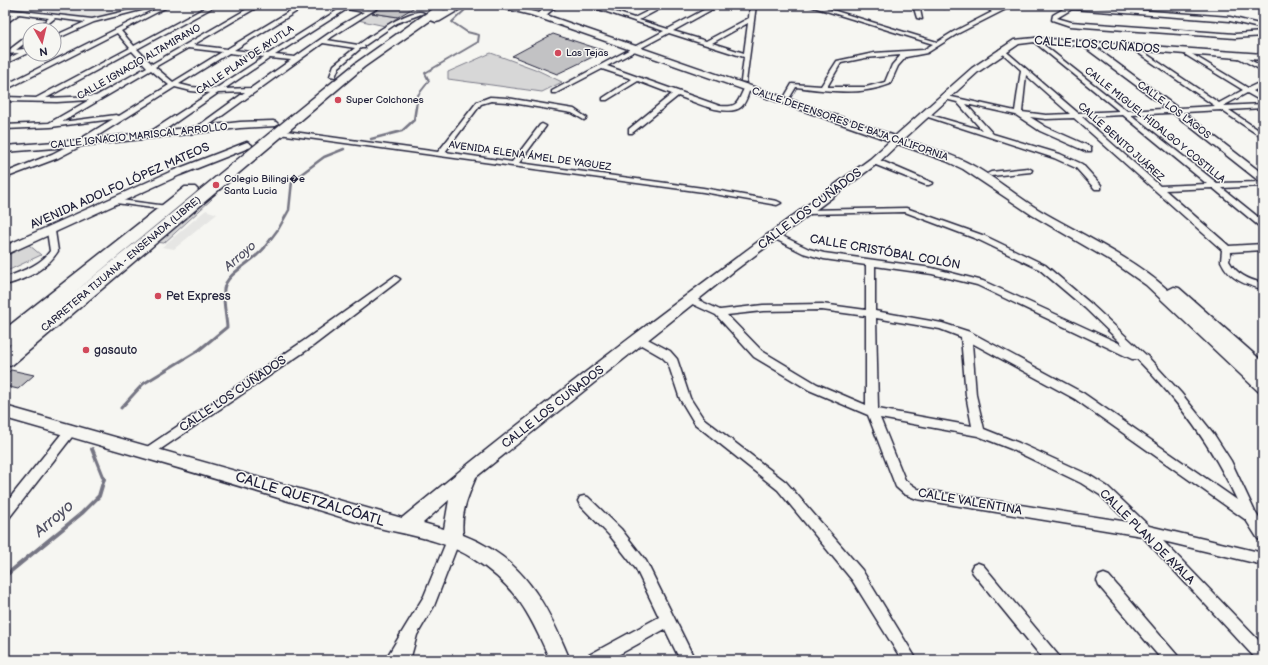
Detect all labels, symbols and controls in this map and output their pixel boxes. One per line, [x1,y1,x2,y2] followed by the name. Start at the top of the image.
[75,21,203,102] street label: CALLE IGNACIO ALTAMIRANO
[22,22,62,62] north arrow
[194,22,297,97] street label: CALLE PLAN DE AYUTLA
[1034,31,1160,57] street label: CALLE LOS CUÑADOS
[38,44,48,58] text: N
[566,47,608,59] place label: Las Tejas
[553,48,563,58] marker: Las Tejas
[1082,64,1228,186] street label: CALLE MIGUEL HIDALGO Y COSTILLA
[1135,79,1213,141] street label: CALLE LOS LAGOS
[750,85,951,164] street label: CALLE DEFENSORES DE BAJA CALIFORNIA
[346,94,424,106] place label: Super Colchones
[333,95,343,105] marker: Super Colchones
[1075,100,1167,184] street label: CALLE BENITO JUÁREZ
[50,121,228,151] street label: CALLE IGNACIO MARISCAL ARROLLO
[27,138,212,232] street label: AVENIDA ADOLFO LÓPEZ MATEOS
[448,139,613,173] street label: AVENIDA ELENA ÁMEL DE YAGUEZ
[754,164,865,253] street label: CALLE LOS CUÑADOS
[224,173,305,197] place label: Colegio Bilingi�e Santa Lucia
[211,180,221,190] marker: Colegio Bilingi�e Santa Lucia
[39,193,203,334] street label: CARRETERA TIJUANA - ENSENADA (LIBRE)
[809,229,962,273] street label: CALLE CRISTÓBAL COLÓN
[220,237,260,275] water label: Arroyo
[166,289,231,304] place label: Pet Express
[153,291,163,301] marker: Pet Express
[94,343,137,358] place label: gasauto
[81,345,91,355] marker: gasauto
[176,351,289,435] street label: CALLE LOS CUÑADOS
[498,361,607,452] street label: CALLE LOS CUÑADOS
[233,467,387,530] street label: CALLE QUETZALCÓATL
[917,485,1024,519] street label: CALLE VALENTINA
[1096,486,1198,588] street label: CALLE PLAN DE AYALA
[29,497,78,542] water label: Arroyo

